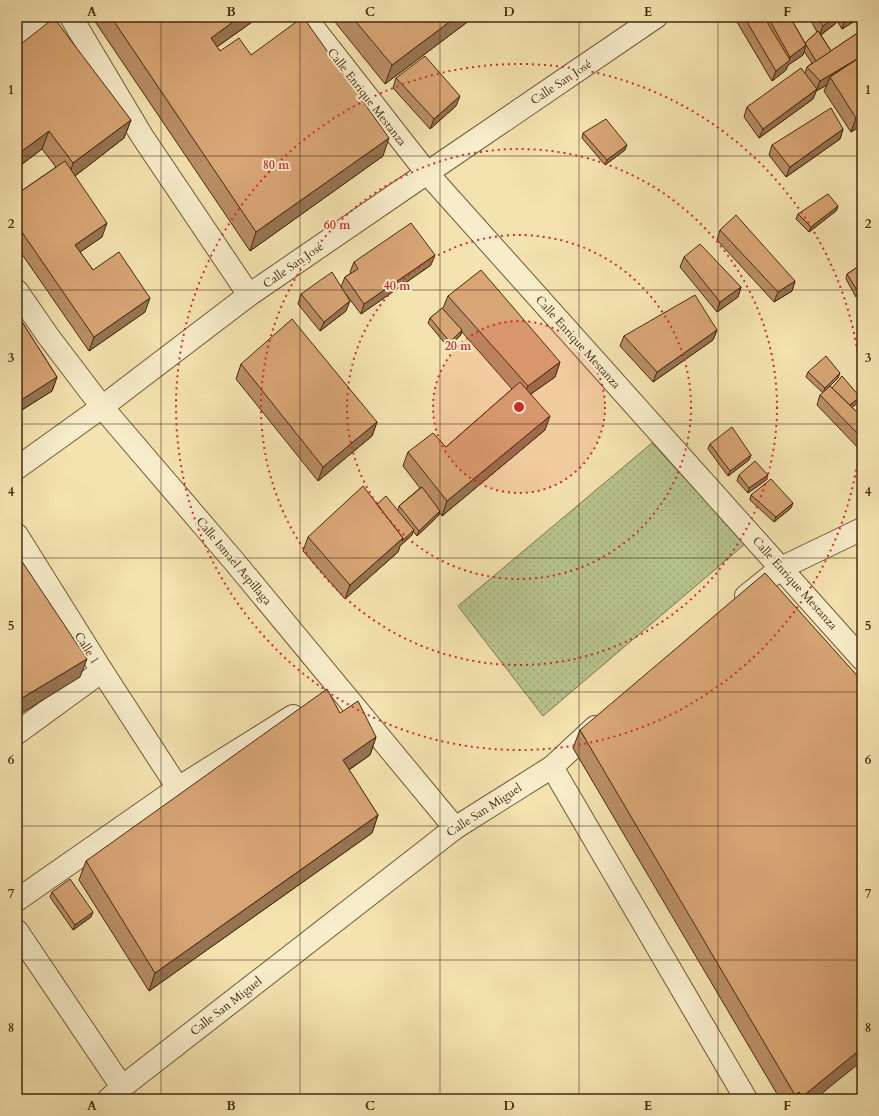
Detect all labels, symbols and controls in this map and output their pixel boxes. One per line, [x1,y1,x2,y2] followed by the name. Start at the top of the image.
[87,3,97,21] text: A
[226,3,236,21] text: B
[365,3,375,21] text: C
[503,3,515,21] text: D
[644,3,652,21] text: E
[783,3,791,21] text: F
[324,45,411,150] street label: Calle Enrique Mestanza
[527,56,595,108] street label: Calle San José
[8,81,14,99] text: 1
[865,81,871,99] text: 1
[263,157,290,173] text: 80 m
[8,215,15,233] text: 2
[865,215,872,233] text: 2
[324,217,351,233] text: 60 m
[260,238,326,292] street label: Calle San José
[384,278,411,294] text: 40 m
[532,292,625,393] street label: Calle Enrique Mestanza
[445,338,472,354] text: 20 m
[8,349,15,367] text: 3
[865,349,872,367] text: 3
[512,400,526,414] centre of rings
[8,483,15,501] text: 4
[865,483,872,501] text: 4
[193,514,276,609] street label: Calle Ismael Aspillaga
[749,533,842,634] street label: Calle Enrique Mestanza
[8,617,14,635] text: 5
[865,617,871,635] text: 5
[71,629,103,667] street label: Calle 1
[8,751,15,769] text: 6
[865,751,872,769] text: 6
[443,780,525,840] street label: Calle San Miguel
[8,885,15,903] text: 7
[865,885,872,903] text: 7
[187,973,265,1039] street label: Calle San Miguel
[8,1019,14,1037] text: 8
[865,1019,871,1037] text: 8
[87,1097,97,1115] text: A
[226,1097,236,1115] text: B
[365,1097,375,1115] text: C
[503,1097,515,1115] text: D
[644,1097,652,1115] text: E
[783,1097,791,1115] text: F

